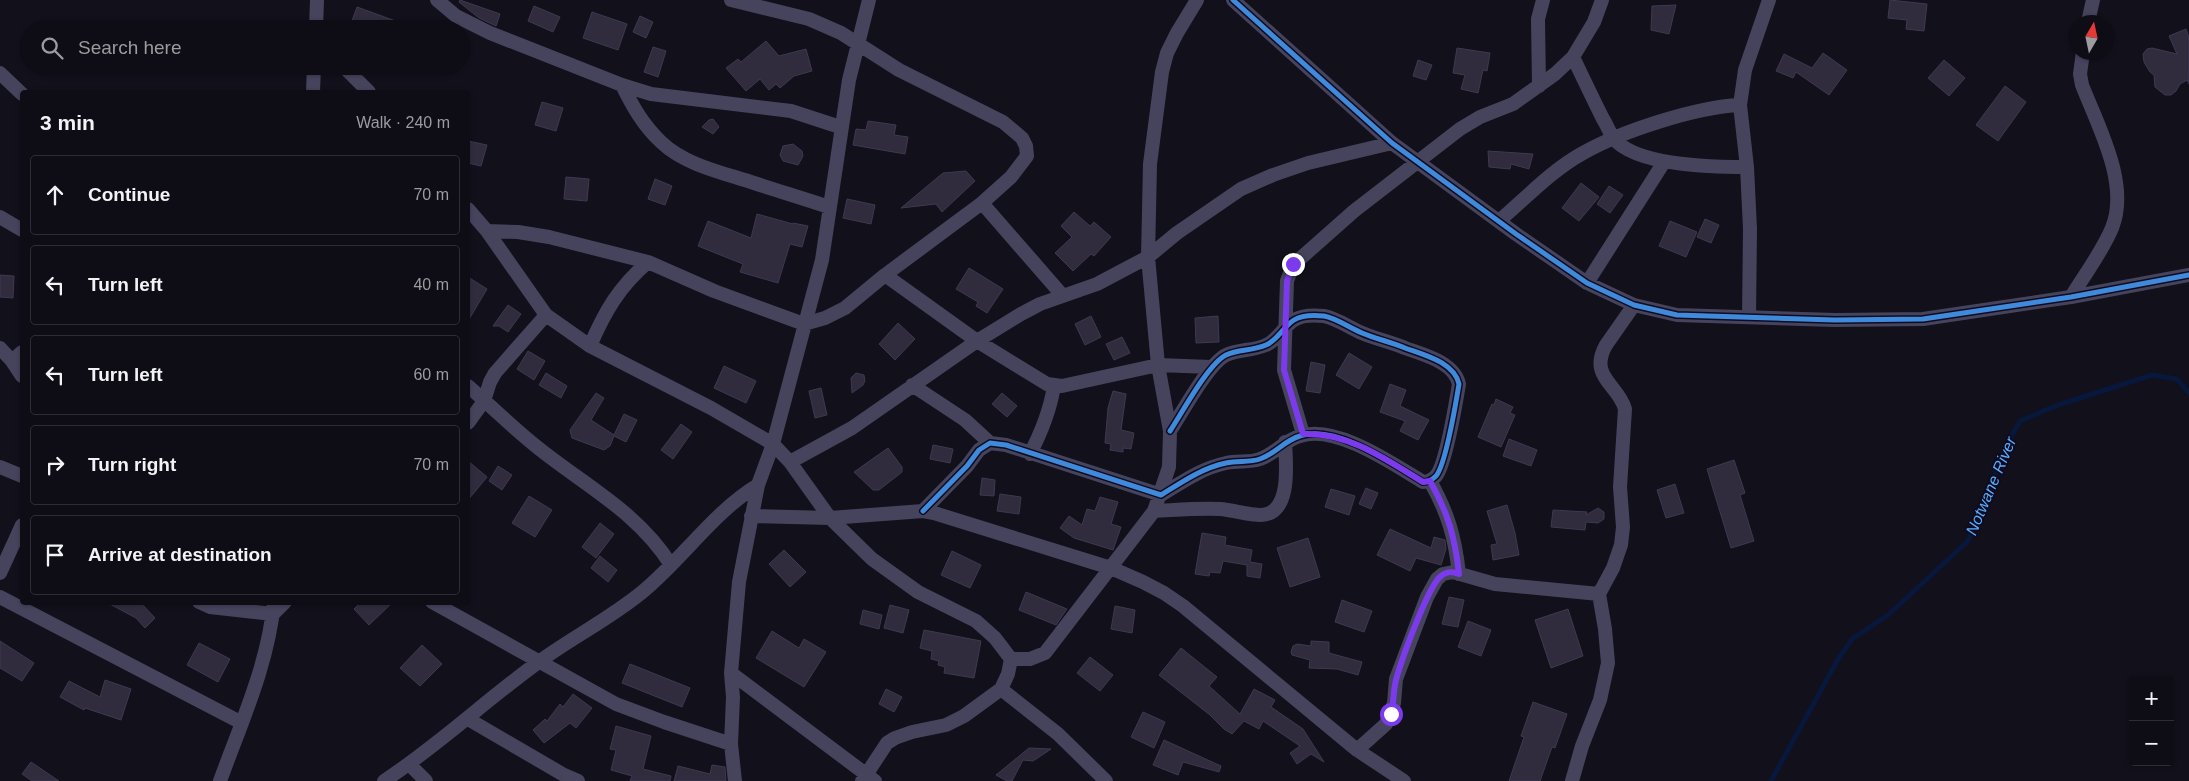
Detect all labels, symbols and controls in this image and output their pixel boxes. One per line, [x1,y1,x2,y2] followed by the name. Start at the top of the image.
[2069,15,2114,60] north arrow
[20,20,470,75] search box
[38,34,66,62] icon: search
[78,37,182,58] text: Search here
[40,111,95,134] text: 3 min
[356,114,450,131] text: Walk · 240 m
[41,181,69,209] icon: ahead
[88,184,170,205] text: Continue
[413,186,449,203] text: 70 m
[1282,253,1305,276] route end
[41,271,69,299] icon: left
[88,274,163,295] text: Turn left
[413,276,449,293] text: 40 m
[41,361,69,389] icon: left
[88,364,163,385] text: Turn left
[413,366,449,383] text: 60 m
[1963,434,2020,538] water label: Notwane River
[41,451,69,479] icon: right
[88,454,176,475] text: Turn right
[413,456,449,473] text: 70 m
[41,541,69,569] icon: arrive
[88,544,272,565] text: Arrive at destination
[2129,676,2174,766] map controls
[2129,676,2174,721] button: +
[1380,703,1403,726] route start
[2129,721,2174,766] button: −

